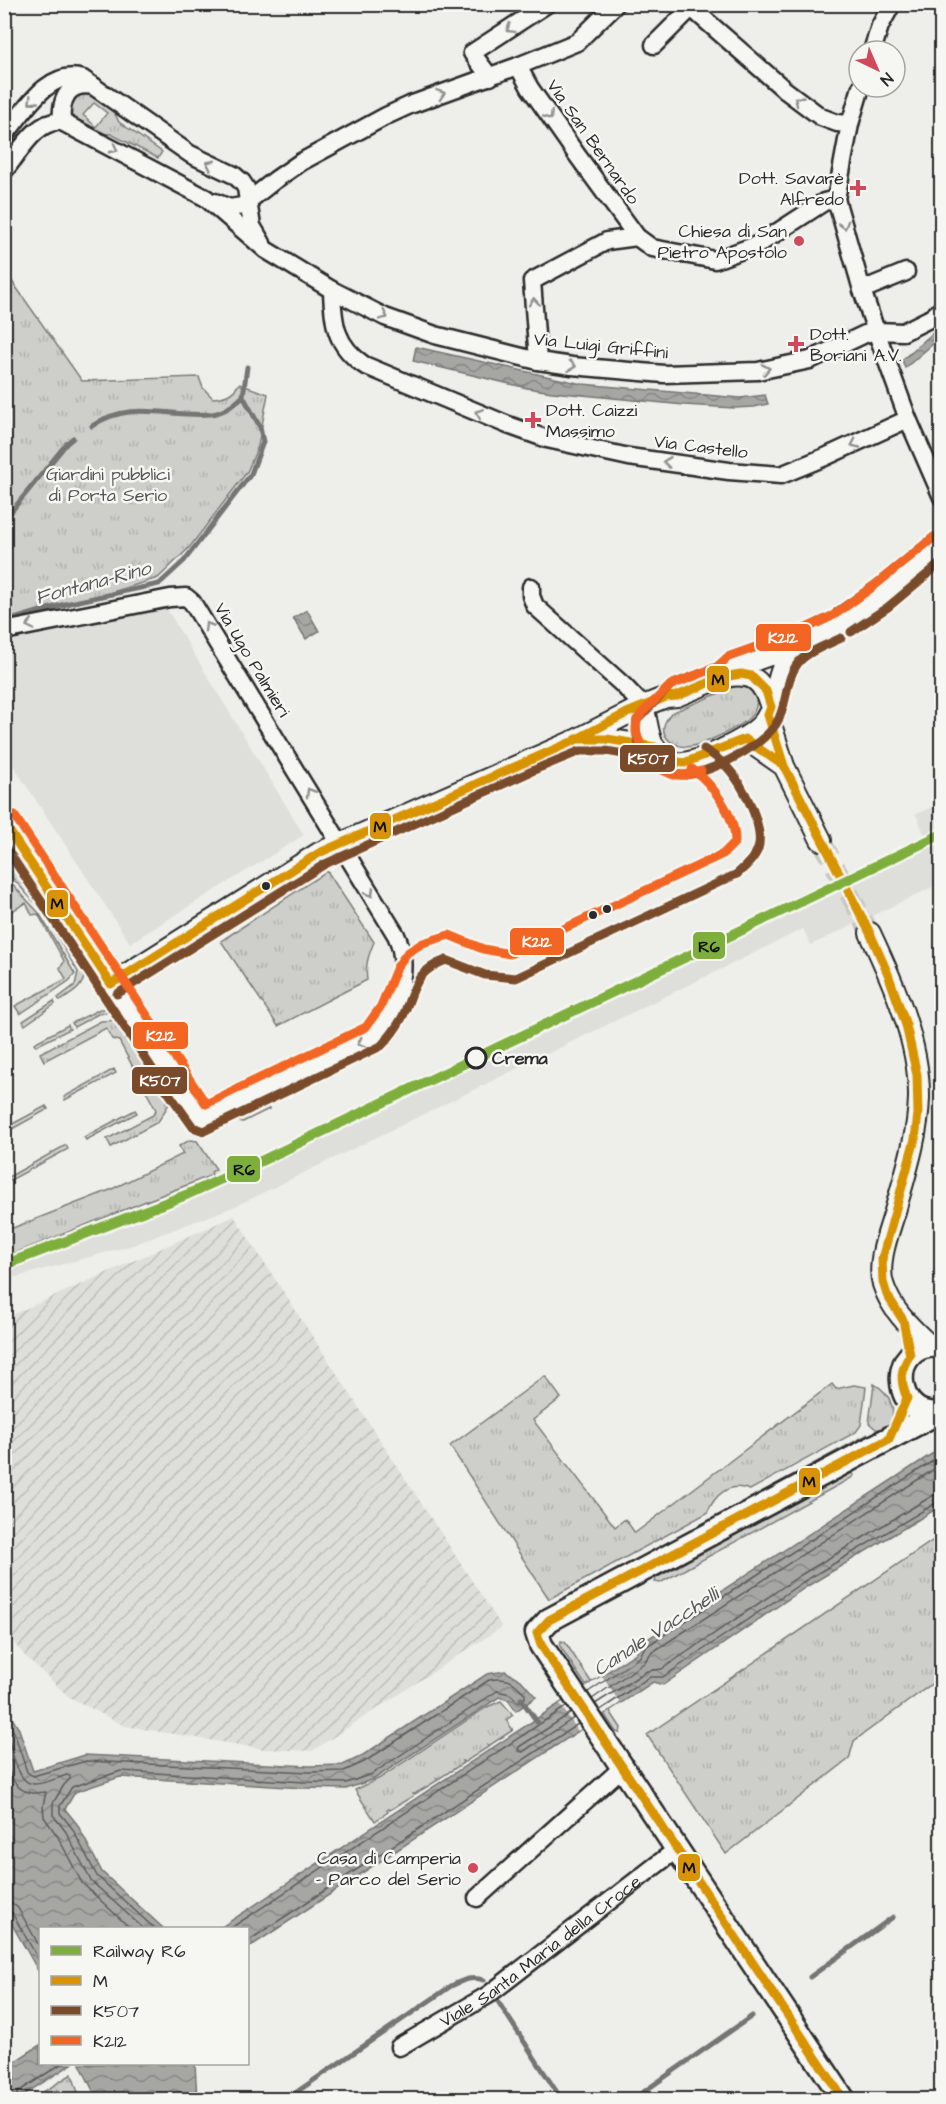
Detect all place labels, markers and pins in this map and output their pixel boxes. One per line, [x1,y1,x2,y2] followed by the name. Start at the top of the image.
[739,166,844,212] place label: Dott. Savarè Alfredo
[849,179,867,197] marker: Dott. Savarè Alfredo
[657,219,787,265] place label: Chiesa di San Pietro Apostolo
[792,234,806,248] marker: Chiesa di San Pietro Apostolo
[810,322,902,368] place label: Dott. Boriani A.V.
[787,335,805,353] marker: Dott. Boriani A.V.
[546,398,638,444] place label: Dott. Caizzi Massimo
[524,411,542,429] marker: Dott. Caizzi Massimo
[260,880,272,892] unlabelled marker
[601,903,613,915] unlabelled marker
[587,909,599,921] unlabelled marker
[492,1046,548,1071] place label: Crema
[465,1047,487,1069] marker: Crema
[316,1846,461,1892] place label: Casa di Camperia - Parco del Serio
[466,1861,480,1875] marker: Casa di Camperia - Parco del Serio

